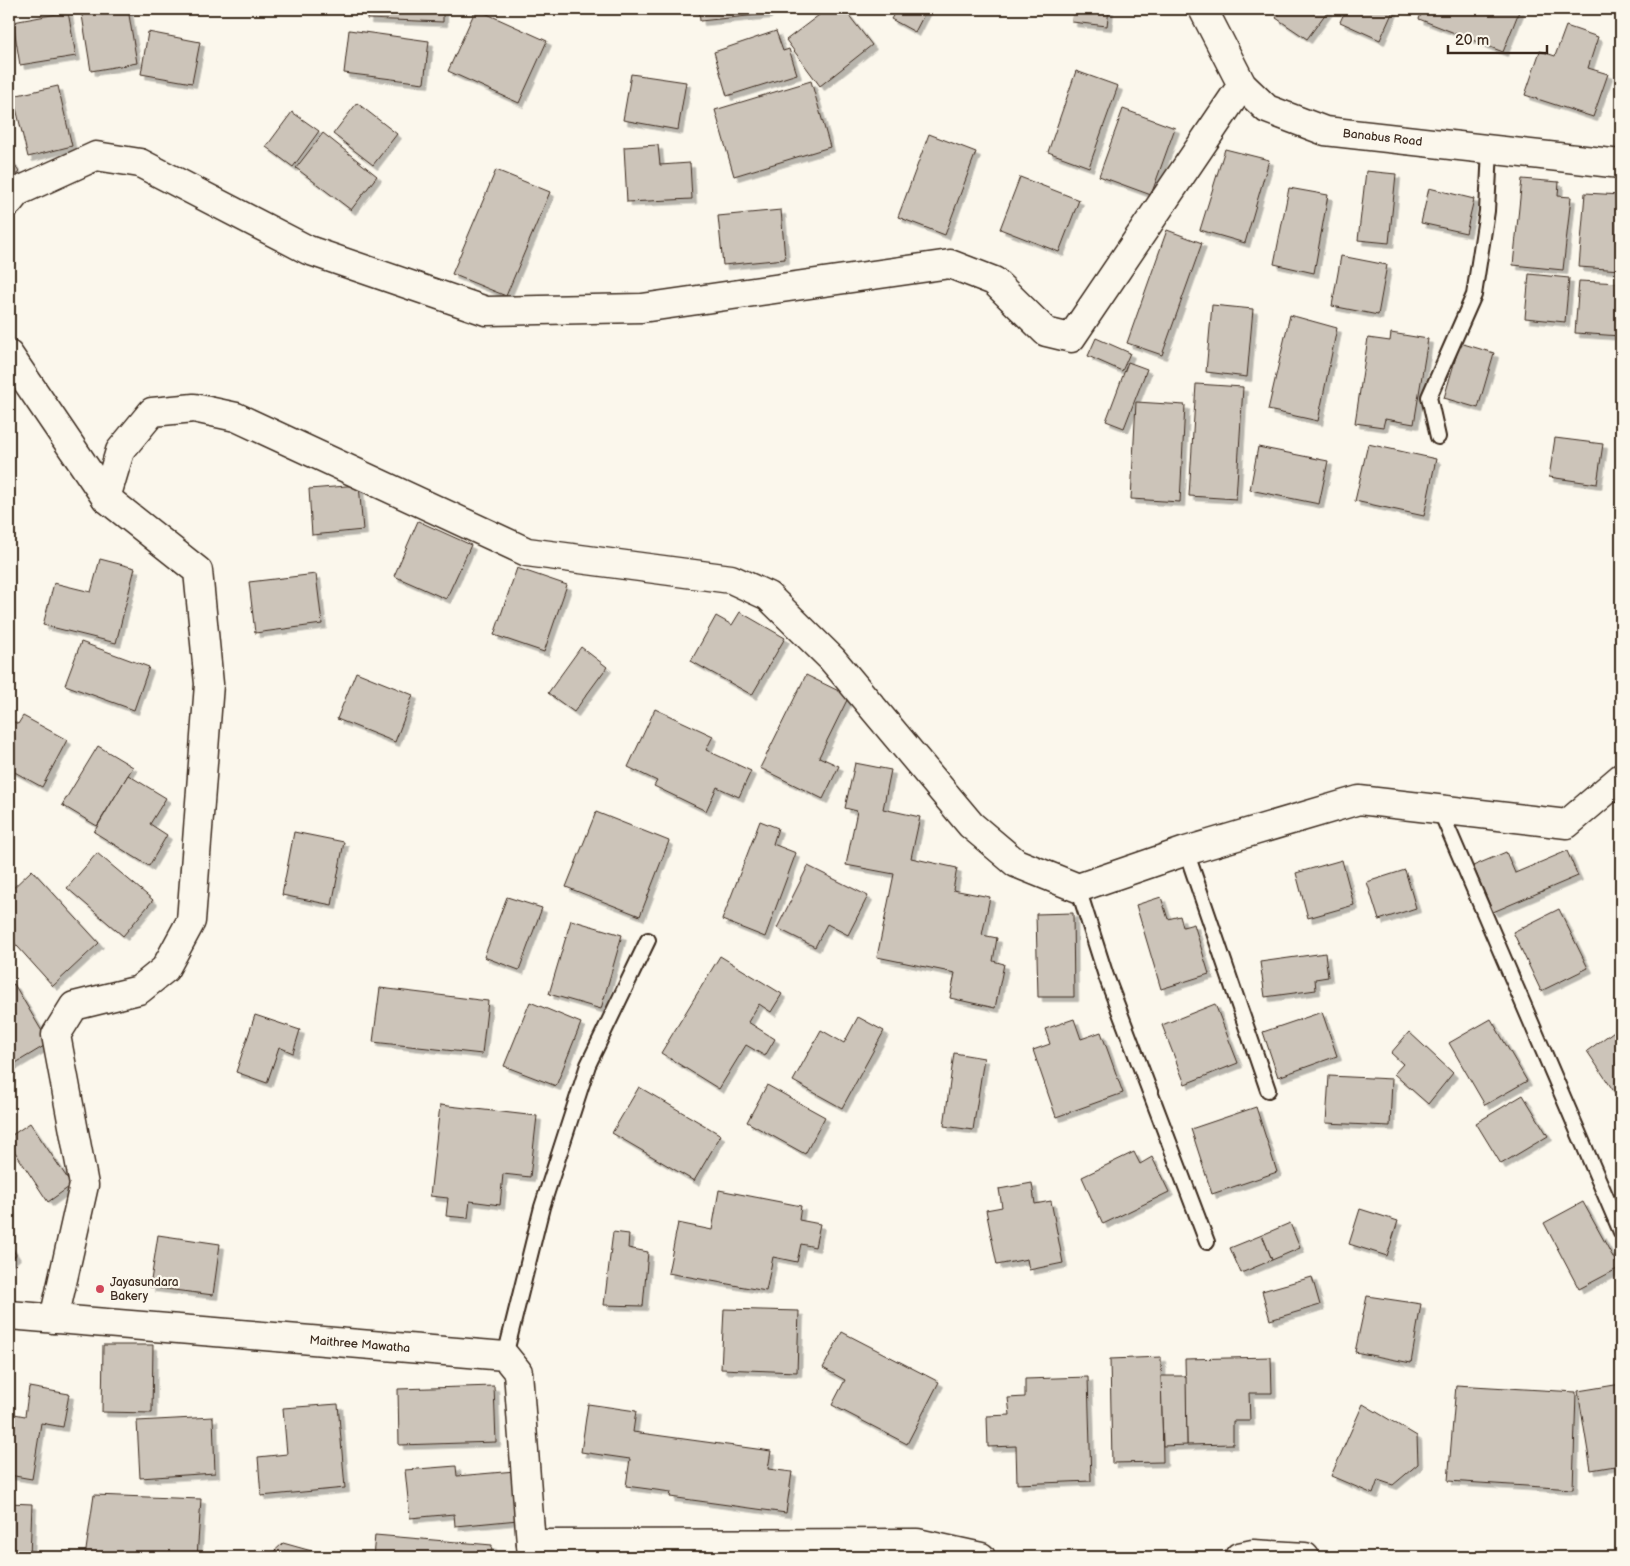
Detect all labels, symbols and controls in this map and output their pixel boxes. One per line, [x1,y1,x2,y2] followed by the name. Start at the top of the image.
[1448,22,1546,54] scale bar
[1455,31,1489,50] text: 20 m
[1342,126,1423,149] street label: Banabus Road
[110,1275,179,1304] place label: Jayasundara Bakery
[94,1283,106,1295] marker: Jayasundara Bakery
[309,1332,411,1356] street label: Maithree Mawatha

